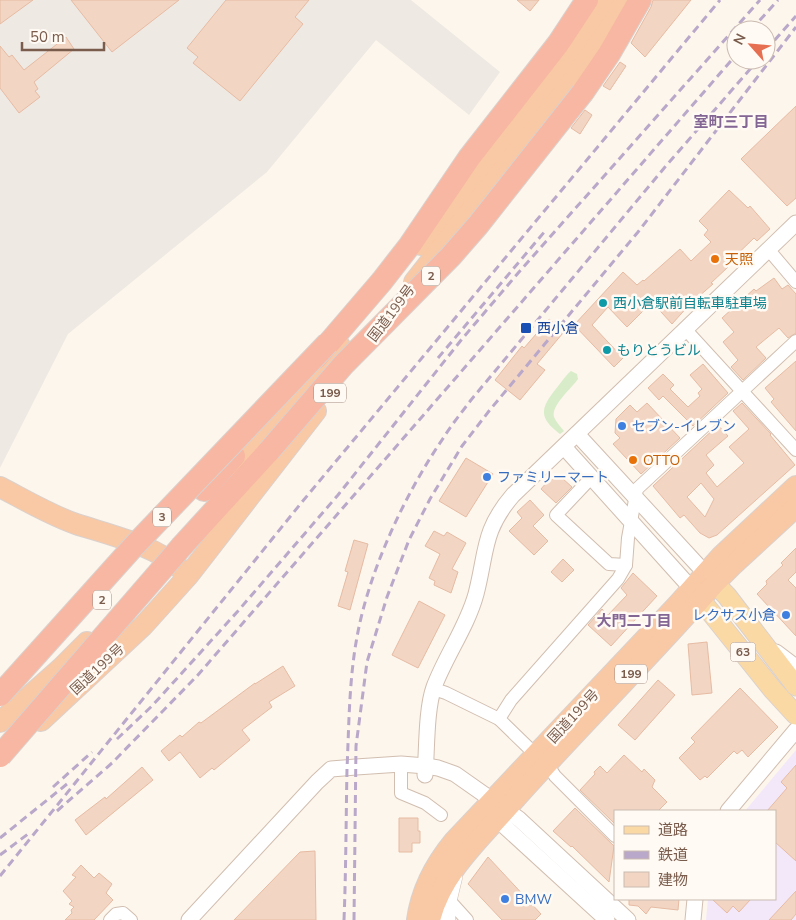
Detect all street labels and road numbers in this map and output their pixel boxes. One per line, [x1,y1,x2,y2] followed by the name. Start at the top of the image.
[422,266,440,286] road number: 2
[364,281,419,346] street label: 国道199号
[314,383,346,402] road number: 199
[153,508,171,526] road number: 3
[93,590,111,610] road number: 2
[66,640,128,699] street label: 国道199号
[730,642,756,662] road number: 63
[615,664,647,684] road number: 199
[544,685,603,747] street label: 国道199号

